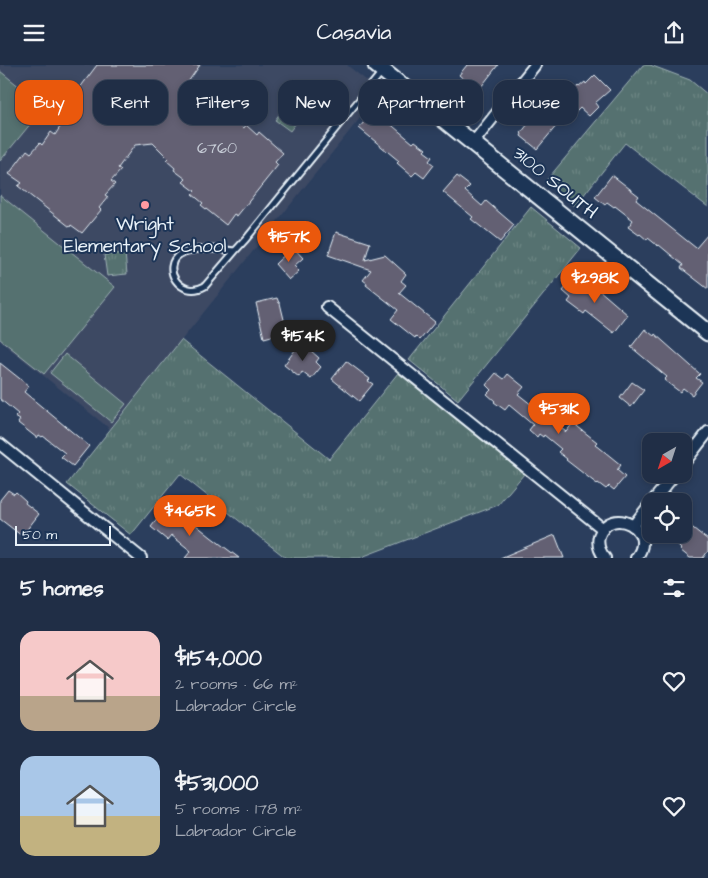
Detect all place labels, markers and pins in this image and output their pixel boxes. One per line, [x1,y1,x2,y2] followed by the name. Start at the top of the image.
[139,199,151,211] marker: Wright Elementary School
[64,211,226,261] place label: Wright Elementary School
[254,221,324,263] pin: $157K
[560,261,630,304] pin: $298K
[268,319,338,362] pin: $154K
[524,393,594,435] pin: $531K
[155,495,225,537] pin: $465K

